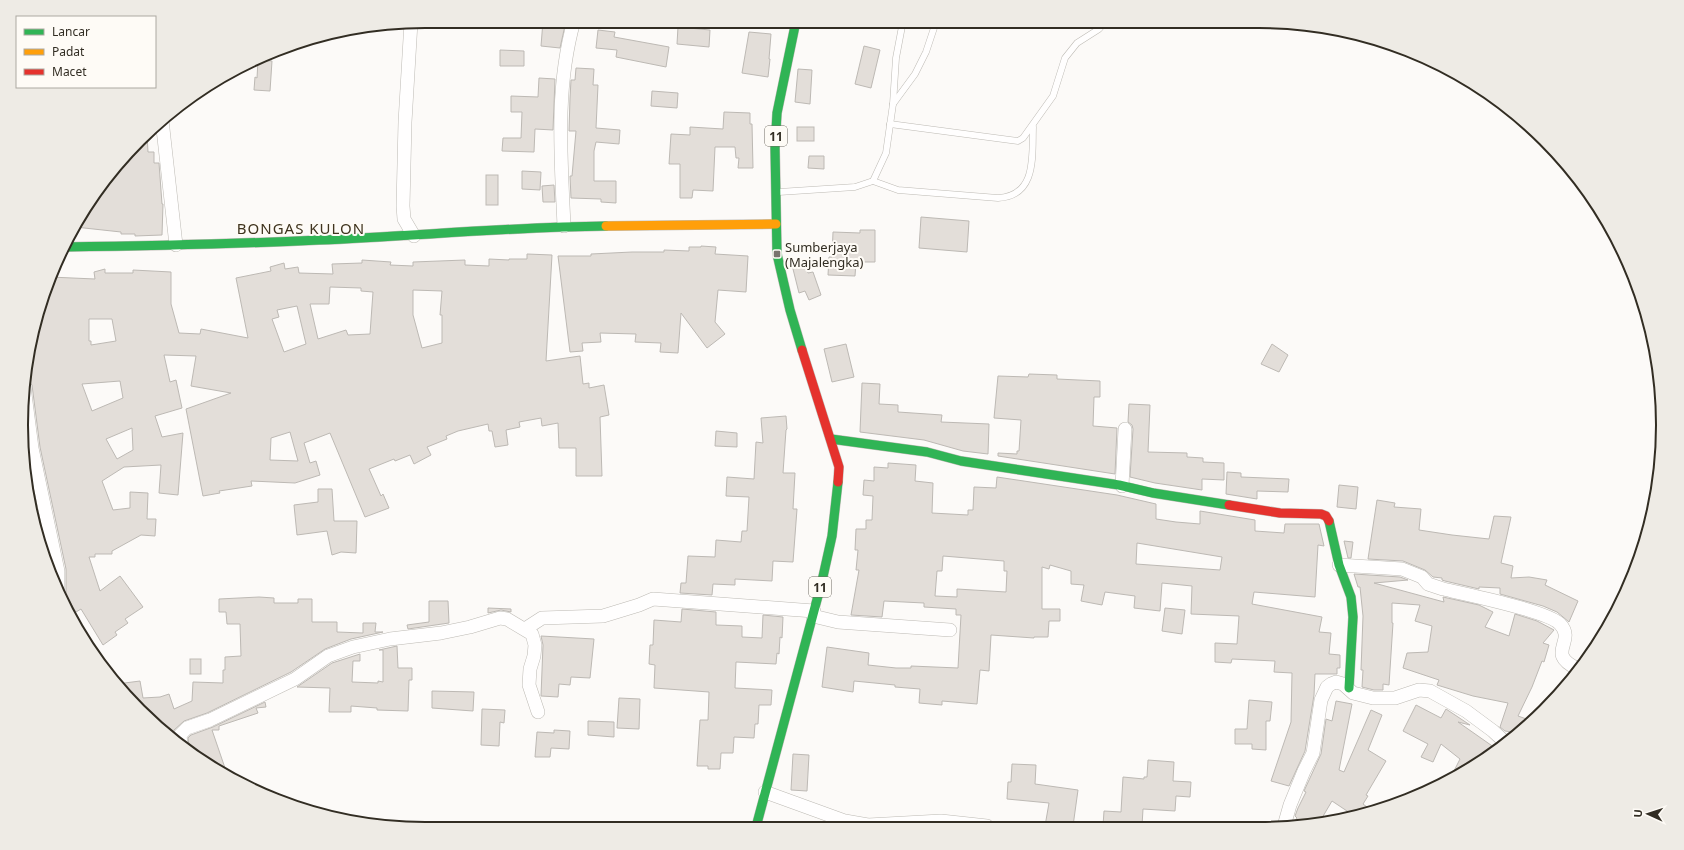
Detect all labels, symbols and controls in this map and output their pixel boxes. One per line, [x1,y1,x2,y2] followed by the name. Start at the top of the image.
[16,16,156,88] legend
[52,23,90,40] text: Lancar
[52,43,85,60] text: Padat
[52,63,87,80] text: Macet
[765,126,787,146] road number: 11
[237,218,365,238] district label: BONGAS KULON
[785,238,864,271] place label: Sumberjaya (Majalengka)
[772,249,782,259] marker: Sumberjaya (Majalengka)
[809,577,831,597] road number: 11
[1628,794,1668,834] north arrow
[1630,809,1645,818] text: U

